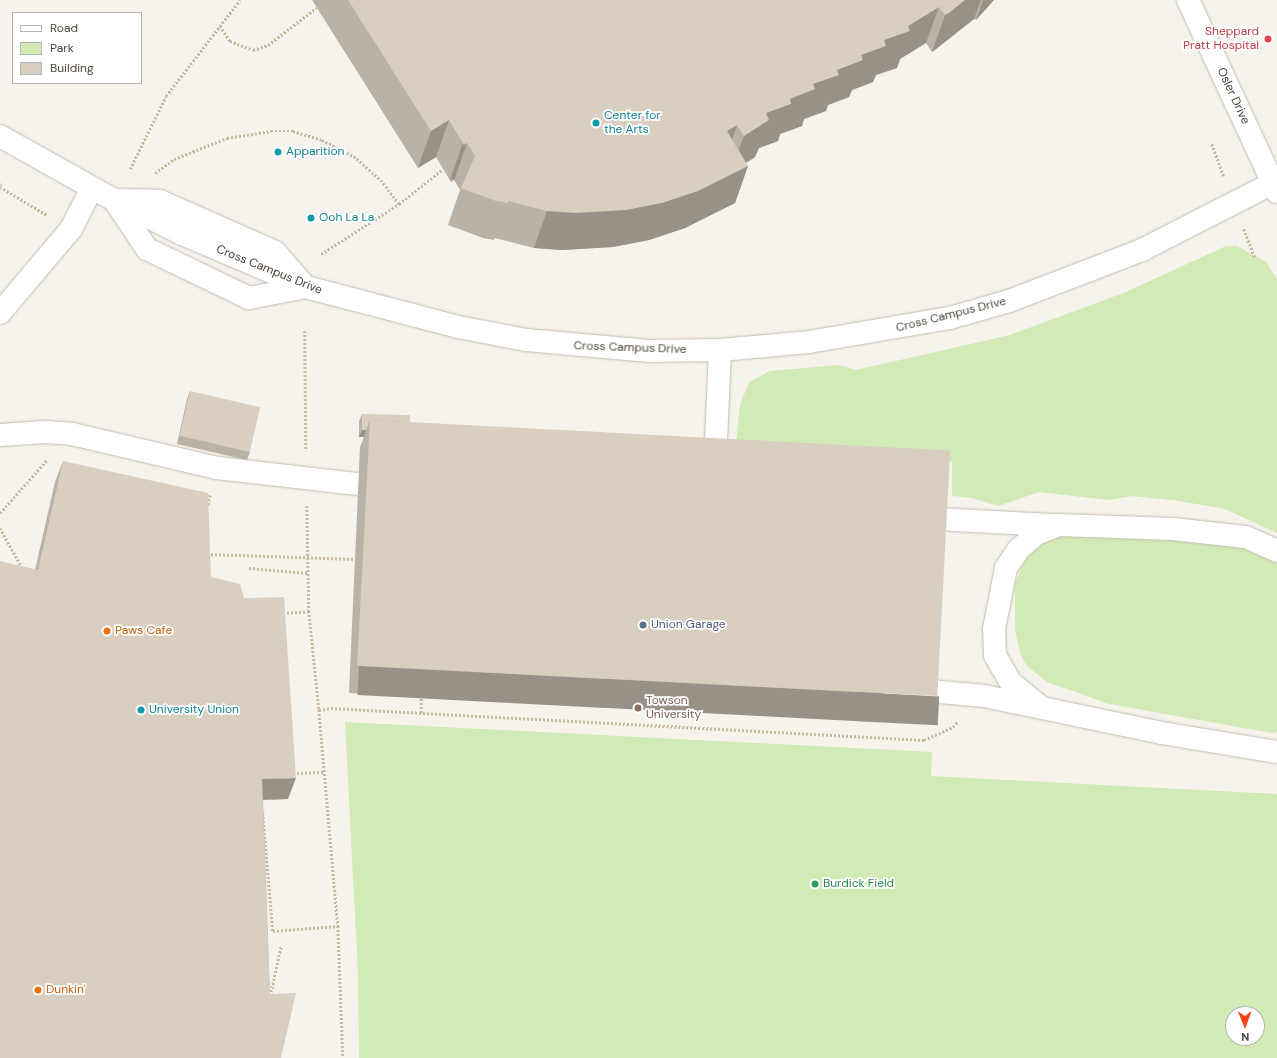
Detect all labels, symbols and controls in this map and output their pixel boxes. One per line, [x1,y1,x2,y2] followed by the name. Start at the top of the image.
[12,12,142,84] legend
[50,20,78,36] text: Road
[1183,25,1259,53] place label: Sheppard Pratt Hospital
[1262,33,1274,45] marker: Sheppard Pratt Hospital
[50,40,74,56] text: Park
[50,60,94,76] text: Building
[1214,65,1252,127] street label: Osler Drive
[604,109,661,137] place label: Center for the Arts
[591,118,601,128] marker: Center for the Arts
[286,145,344,159] place label: Apparition
[273,147,283,157] marker: Apparition
[319,211,374,225] place label: Ooh La La
[306,213,316,223] marker: Ooh La La
[214,242,324,298] street label: Cross Campus Drive
[894,294,1008,336] street label: Cross Campus Drive
[573,339,687,357] street label: Cross Campus Drive
[651,618,726,632] place label: Union Garage
[638,620,648,630] marker: Union Garage
[115,624,172,638] place label: Paws Cafe
[102,626,112,636] marker: Paws Cafe
[646,694,701,722] place label: Towson University
[149,703,239,717] place label: University Union
[633,703,643,713] marker: Towson University
[136,705,146,715] marker: University Union
[823,877,894,891] place label: Burdick Field
[810,879,820,889] marker: Burdick Field
[46,983,85,997] place label: Dunkin'
[33,985,43,995] marker: Dunkin'
[1225,1006,1265,1046] north arrow
[1241,1030,1249,1044] text: N

